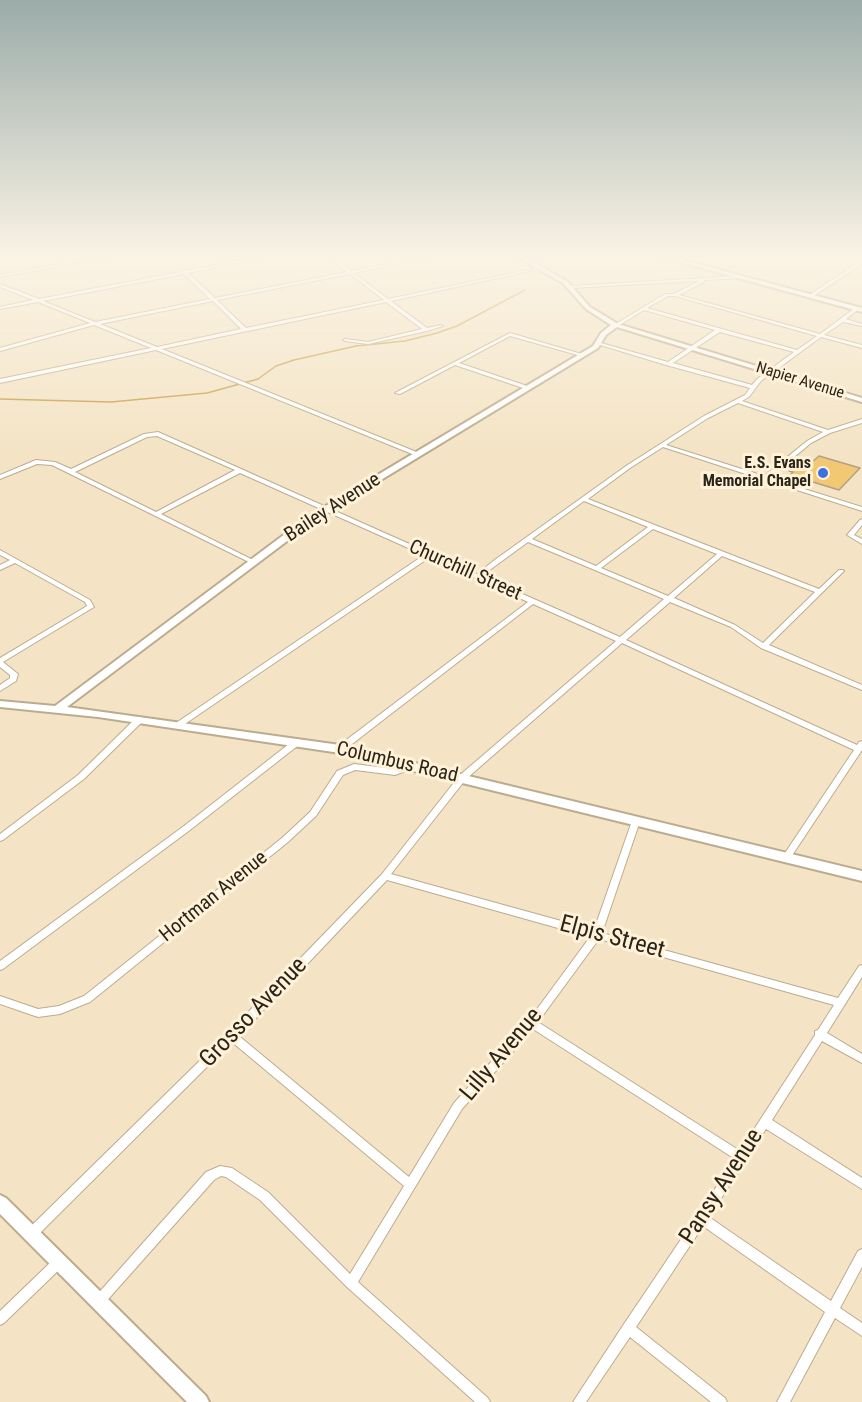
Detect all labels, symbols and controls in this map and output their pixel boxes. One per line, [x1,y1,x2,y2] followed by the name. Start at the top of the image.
[754,358,846,404] street label: Napier Avenue
[703,454,811,492] place label: E.S. Evans Memorial Chapel
[816,466,830,480] marker: E.S. Evans Memorial Chapel
[281,468,385,548] street label: Bailey Avenue
[405,535,525,607] street label: Churchill Street
[334,737,460,789] street label: Columbus Road
[155,846,273,948] street label: Hortman Avenue
[556,910,668,966] street label: Elpis Street
[194,952,314,1074] street label: Grosso Avenue
[455,1003,549,1107] street label: Lilly Avenue
[674,1124,770,1250] street label: Pansy Avenue

